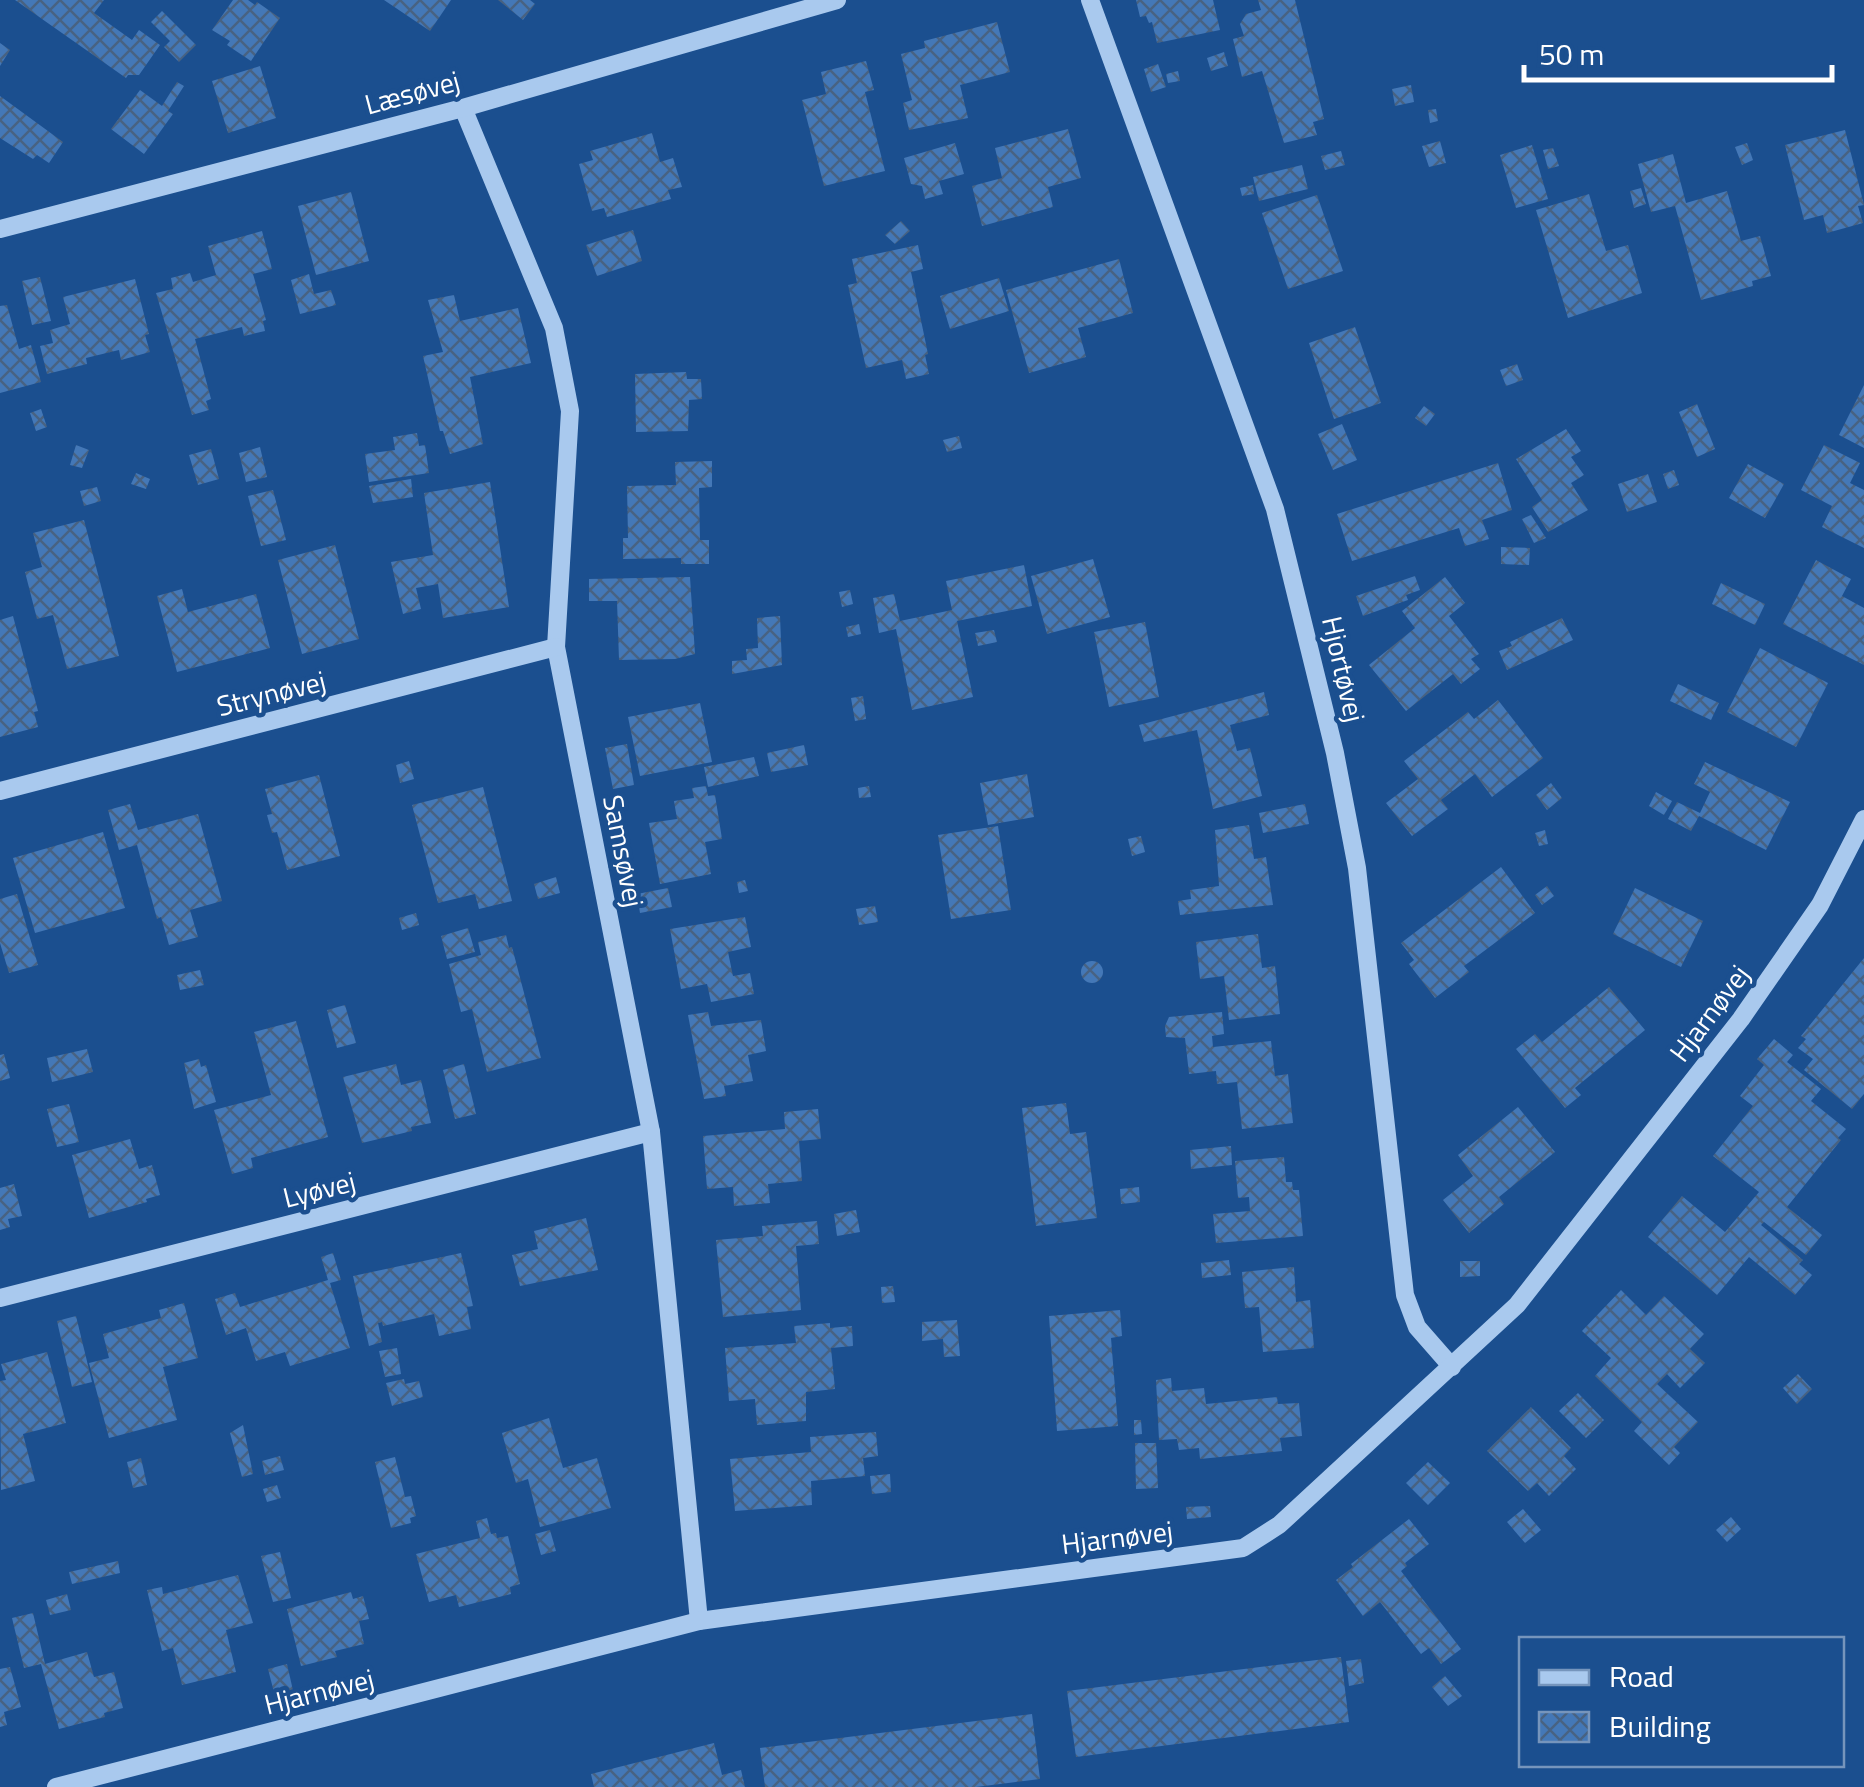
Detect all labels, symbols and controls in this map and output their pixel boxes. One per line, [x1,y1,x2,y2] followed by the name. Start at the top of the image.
[1524,20,1832,82] scale bar
[1539,31,1604,77] text: 50 m
[360,59,464,125] street label: Læsøvej
[1311,612,1377,726] street label: Hjortøvej
[212,659,330,727] street label: Strynøvej
[592,791,656,911] street label: Samsøvej
[1658,955,1760,1071] street label: Hjarnøvej
[278,1159,360,1219] street label: Lyøvej
[1059,1509,1175,1565] street label: Hjarnøvej
[1519,1637,1844,1767] legend
[1609,1653,1674,1699] text: Road
[260,1657,378,1725] street label: Hjarnøvej
[1609,1703,1711,1749] text: Building

